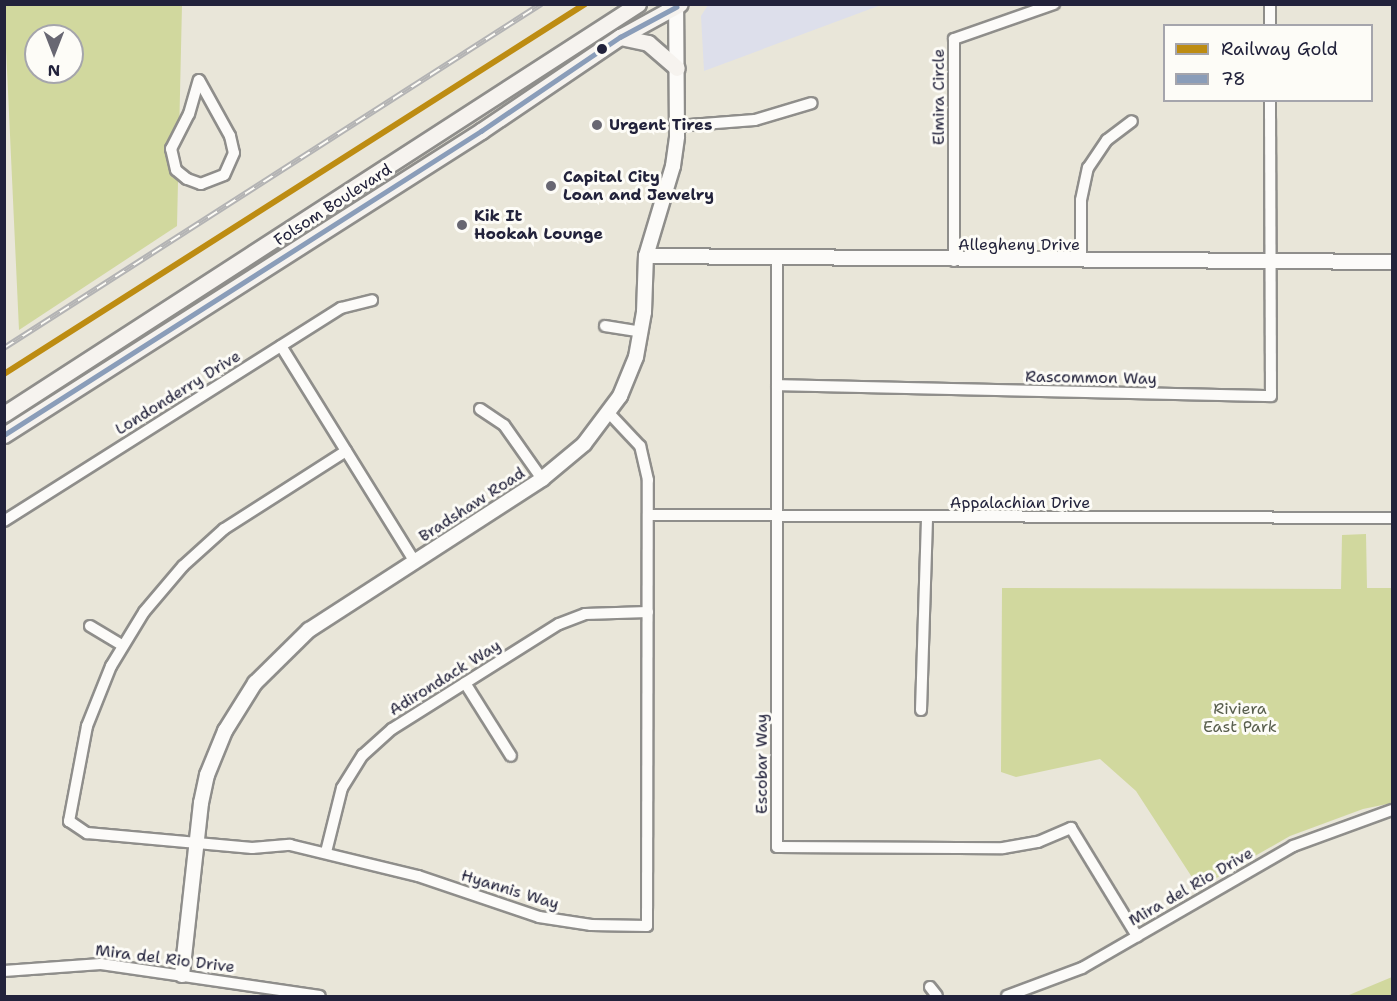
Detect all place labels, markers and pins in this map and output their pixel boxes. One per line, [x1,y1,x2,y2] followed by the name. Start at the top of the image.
[596,43,608,55] unlabelled marker
[609,115,712,135] place label: Urgent Tires
[590,118,604,132] marker: Urgent Tires
[563,167,714,205] place label: Capital City Loan and Jewelry
[544,179,558,193] marker: Capital City Loan and Jewelry
[474,206,603,244] place label: Kik It Hookah Lounge
[455,218,469,232] marker: Kik It Hookah Lounge

